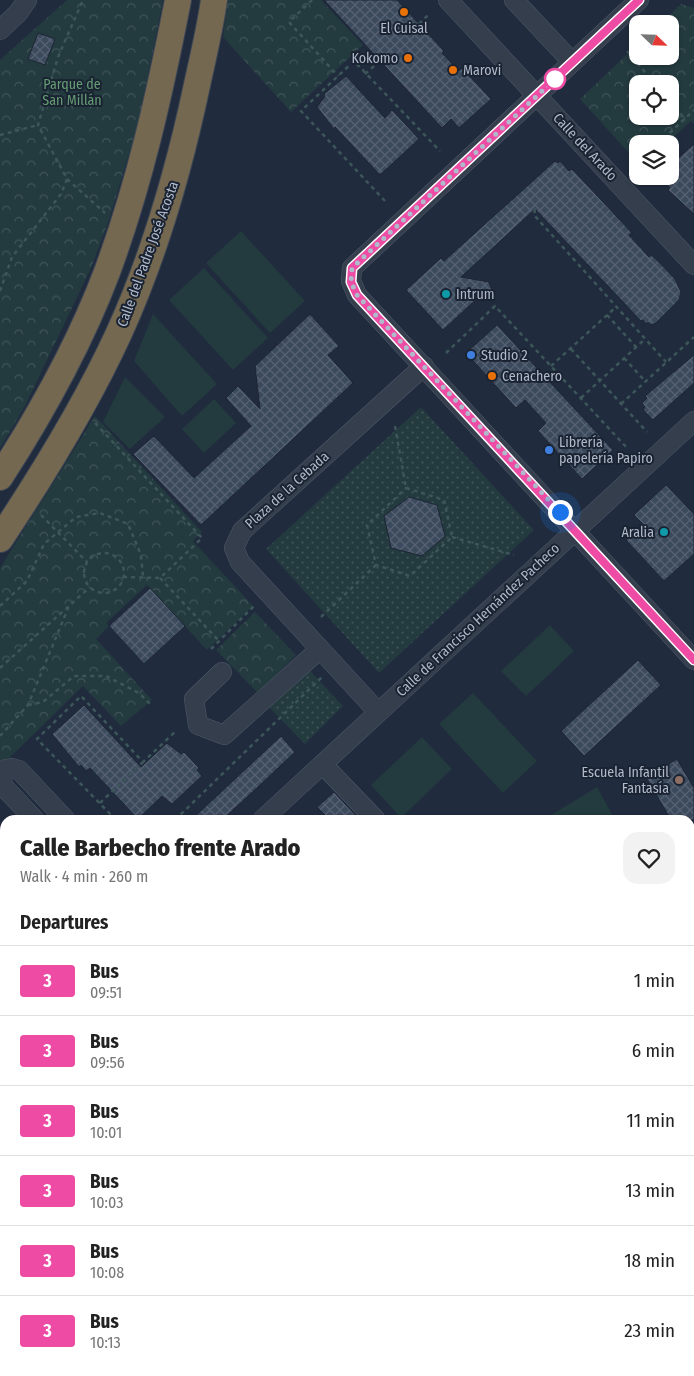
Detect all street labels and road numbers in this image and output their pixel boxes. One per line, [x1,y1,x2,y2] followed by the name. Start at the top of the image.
[549,110,621,184] street label: Calle del Arado
[114,179,182,329] street label: Calle del Padre José Acosta
[242,448,333,532] street label: Plaza de la Cebada
[393,540,563,700] street label: Calle de Francisco Hernández Pacheco

